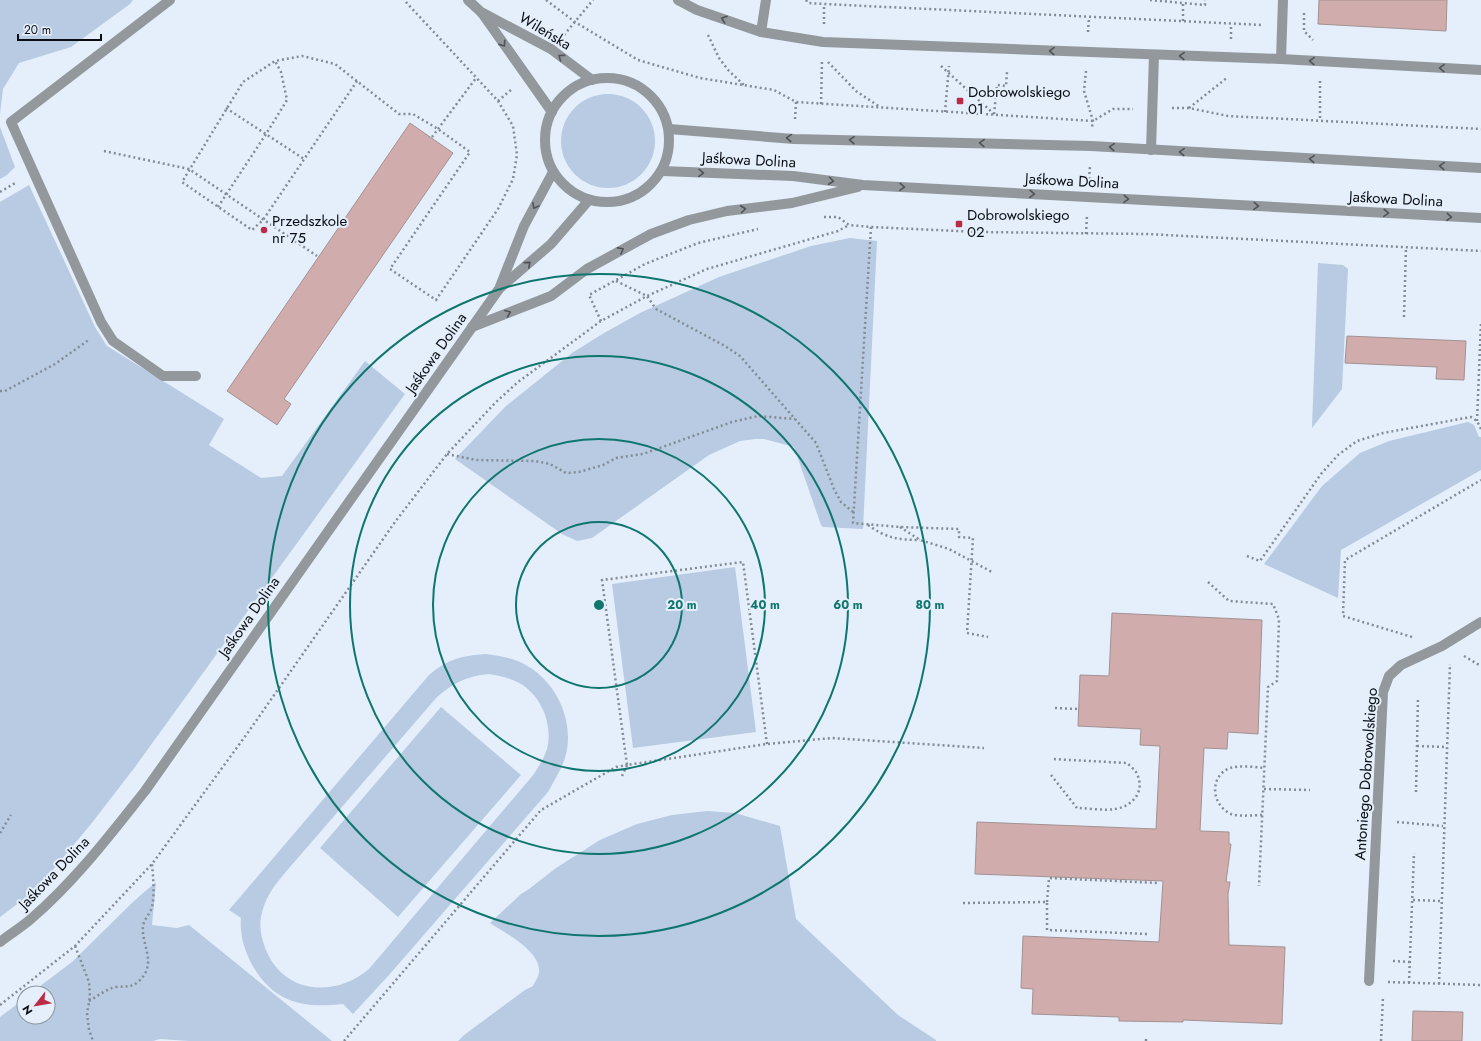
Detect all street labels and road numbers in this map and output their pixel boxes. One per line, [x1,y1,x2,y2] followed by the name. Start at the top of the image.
[515,7,575,55] street label: Wileńska
[700,146,796,173] street label: Jaśkowa Dolina
[1023,167,1119,194] street label: Jaśkowa Dolina
[1347,185,1443,212] street label: Jaśkowa Dolina
[399,308,472,399] street label: Jaśkowa Dolina
[212,572,285,663] street label: Jaśkowa Dolina
[1349,687,1383,861] street label: Antoniego Dobrowolskiego
[12,832,95,916] street label: Jaśkowa Dolina

